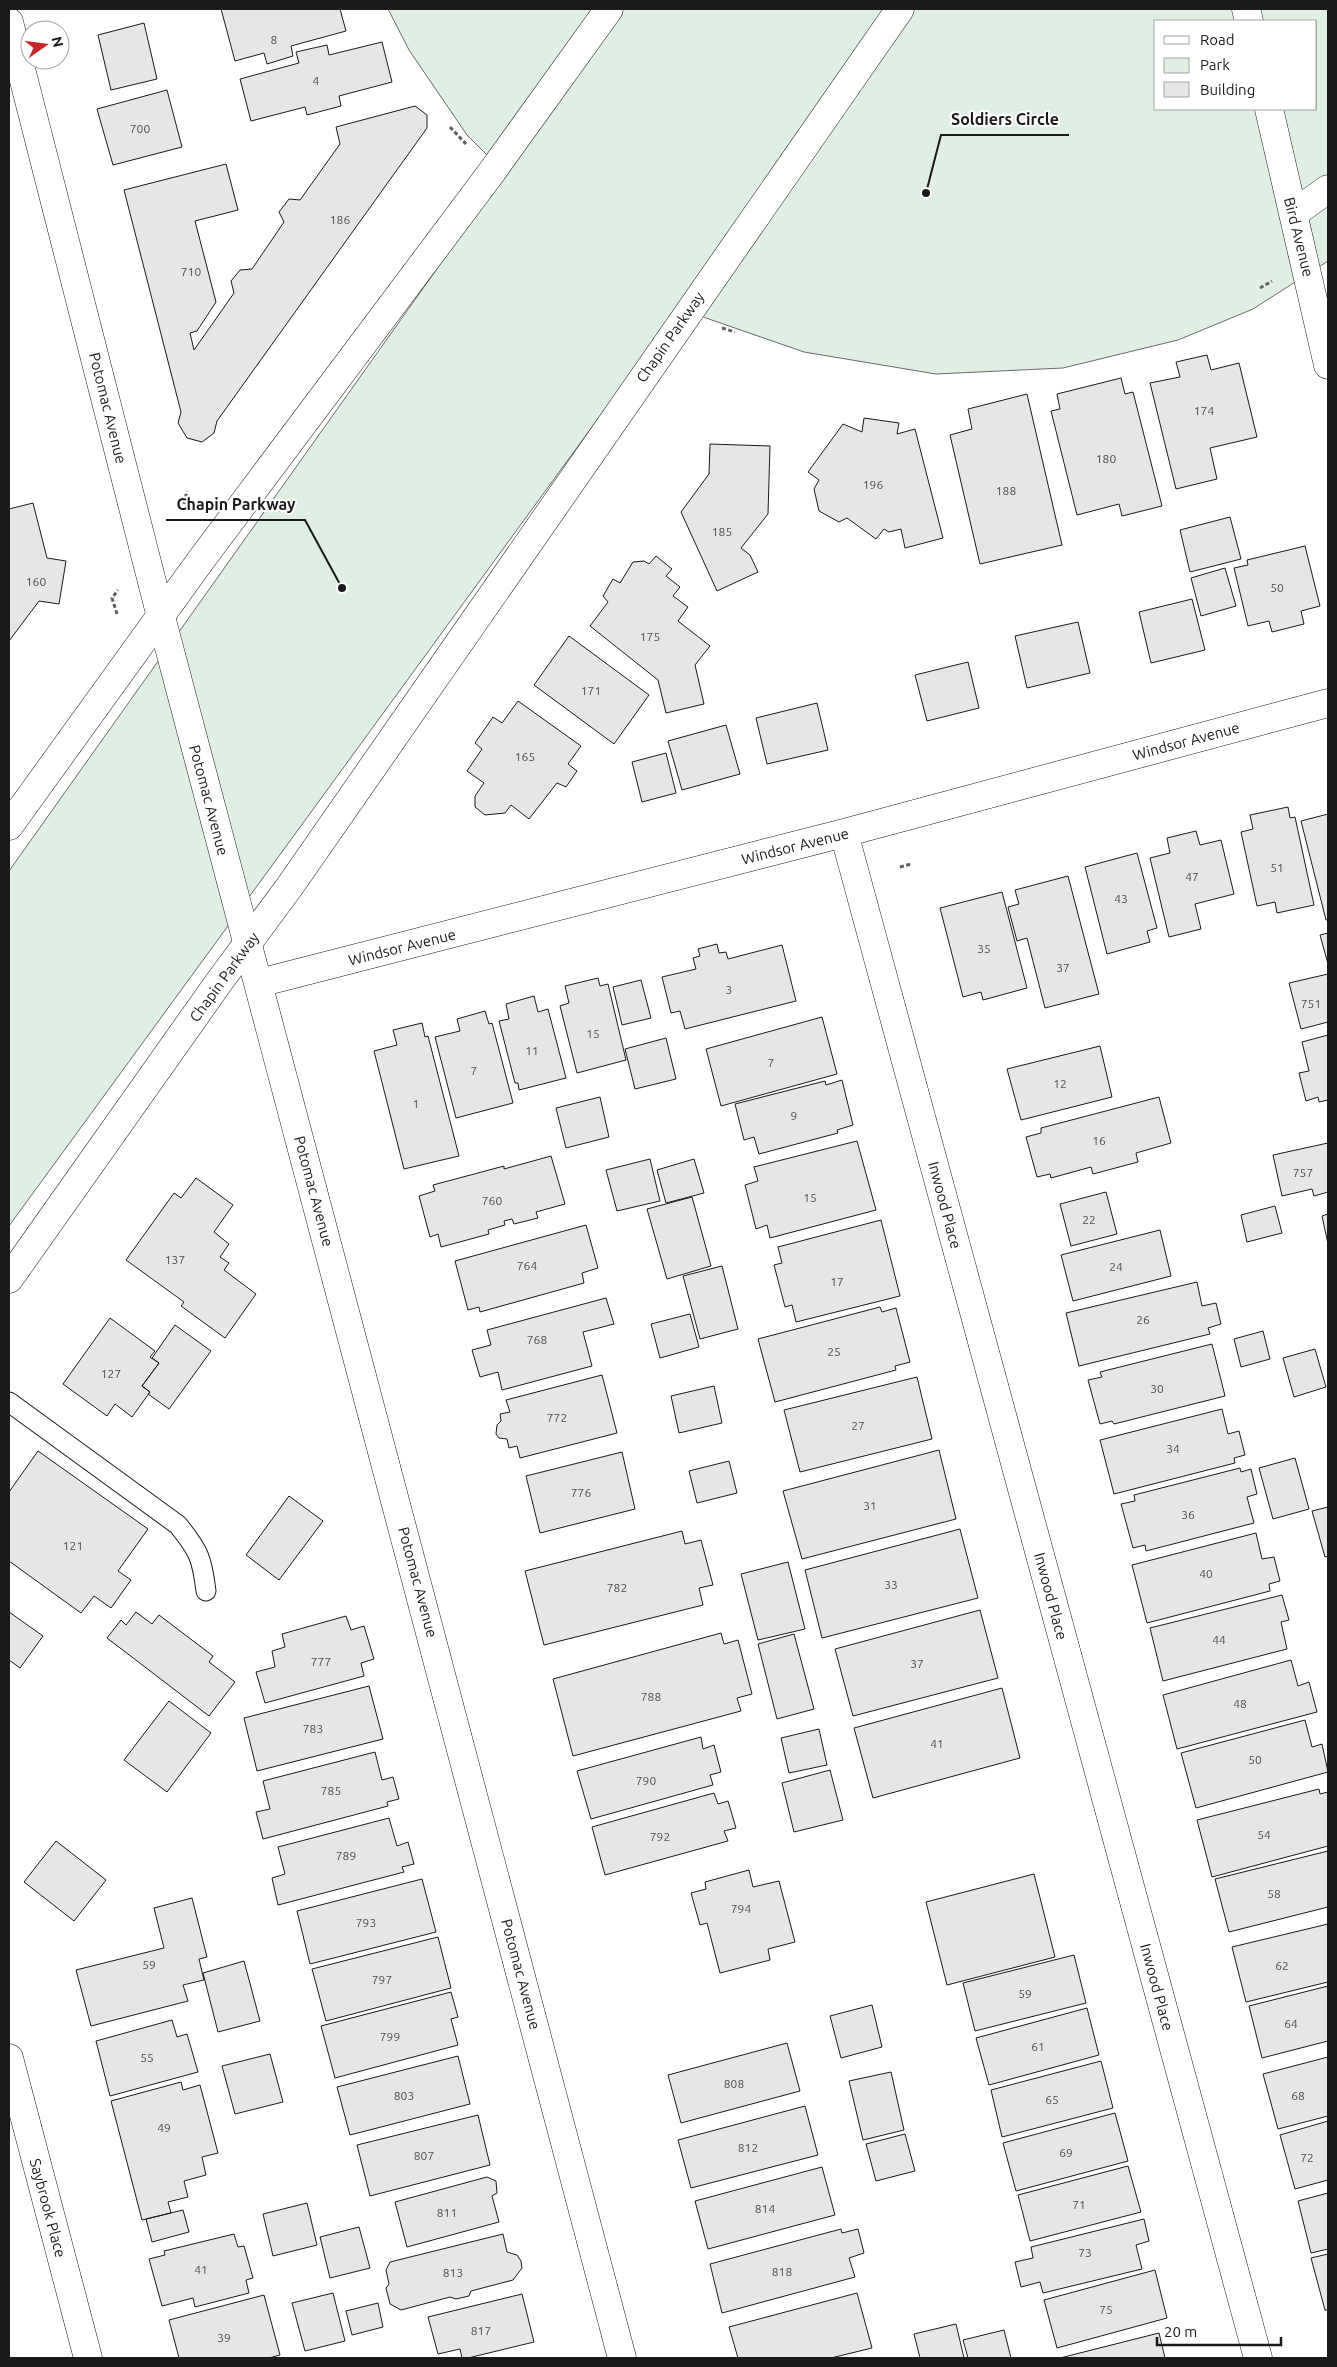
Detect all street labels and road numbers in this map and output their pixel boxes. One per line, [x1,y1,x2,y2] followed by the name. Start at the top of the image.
[1281,195,1317,279] street label: Bird Avenue
[633,289,707,385] street label: Chapin Parkway
[86,351,130,465] street label: Potomac Avenue
[1131,719,1241,763] street label: Windsor Avenue
[186,743,232,857] street label: Potomac Avenue
[740,824,850,868] street label: Windsor Avenue
[347,925,457,969] street label: Windsor Avenue
[186,929,262,1025] street label: Chapin Parkway
[291,1134,337,1248] street label: Potomac Avenue
[925,1160,965,1250] street label: Inwood Place
[395,1525,441,1639] street label: Potomac Avenue
[1031,1551,1071,1641] street label: Inwood Place
[498,1917,544,2031] street label: Potomac Avenue
[1137,1942,1177,2032] street label: Inwood Place
[27,2157,69,2259] street label: Saybrook Place

